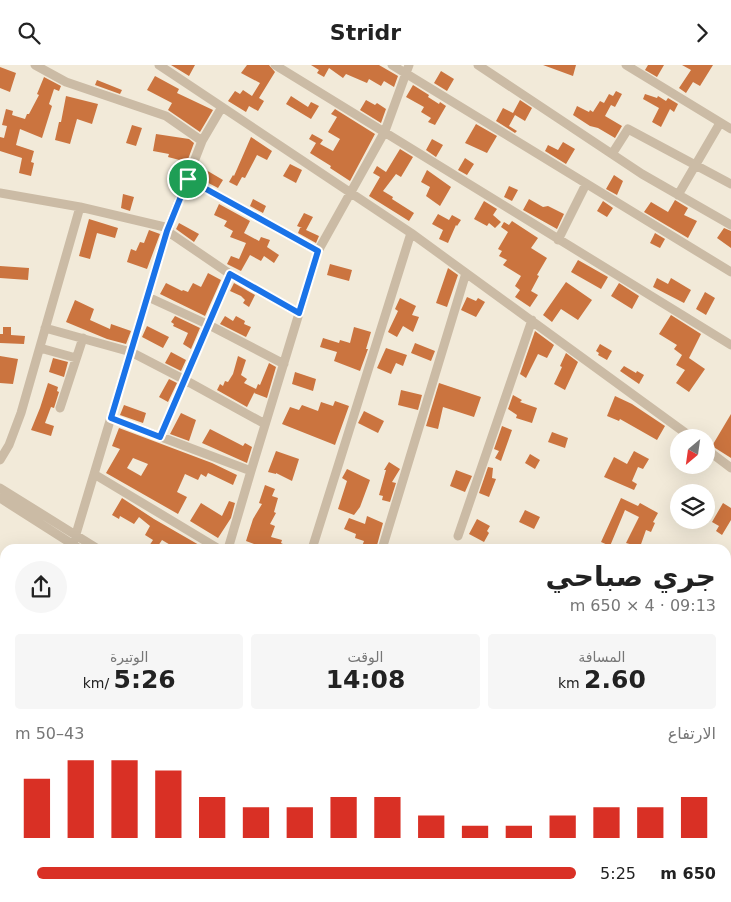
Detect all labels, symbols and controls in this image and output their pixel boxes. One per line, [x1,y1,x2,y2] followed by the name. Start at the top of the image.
[15,19,43,47] icon: search
[688,19,716,47] icon: forward
[330,20,401,45] text: Stridr
[167,158,209,200] pin
[174,165,202,193] icon: arrive
[670,429,715,474] north arrow
[670,429,715,529] map controls
[670,484,715,529] button: layers
[545,560,716,593] text: جري صباحي
[15,561,67,613] button: share
[570,596,716,615] text: 09:13 · 4 × 650 m
[110,649,148,665] text: الوتيرة
[348,649,383,665] text: الوقت
[578,649,625,665] text: المسافة
[114,665,176,694] text: 5:26
[326,665,405,694] text: 14:08
[584,665,646,694] text: 2.60
[83,675,114,691] text: /km
[558,675,584,691] text: km
[15,724,84,743] text: 43–50 m
[668,724,716,743] text: الارتفاع
[600,864,636,883] text: 5:25
[660,864,716,883] text: 650 m

